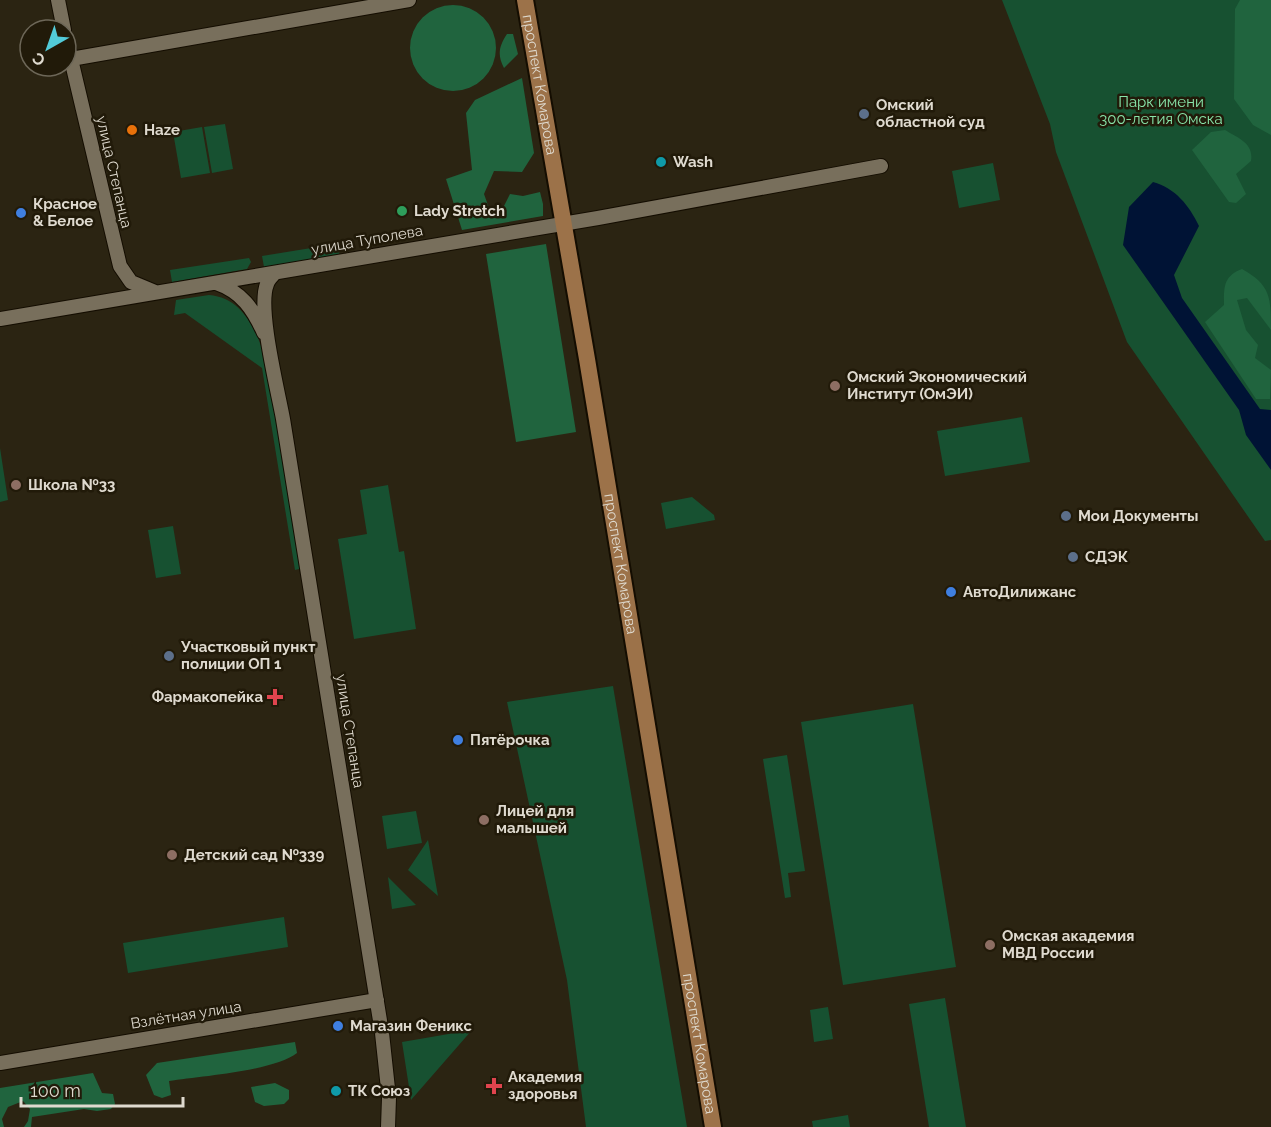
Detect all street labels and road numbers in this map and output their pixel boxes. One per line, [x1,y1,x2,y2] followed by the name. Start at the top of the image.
[519,13,561,156] street label: проспект Комарова
[92,114,136,230] street label: улица Степанца
[310,221,424,259] street label: улица Туполева
[600,492,641,636] street label: проспект Комарова
[332,673,368,789] street label: улица Степанца
[679,972,720,1115] street label: проспект Комарова
[129,997,243,1033] street label: Взлётная улица

